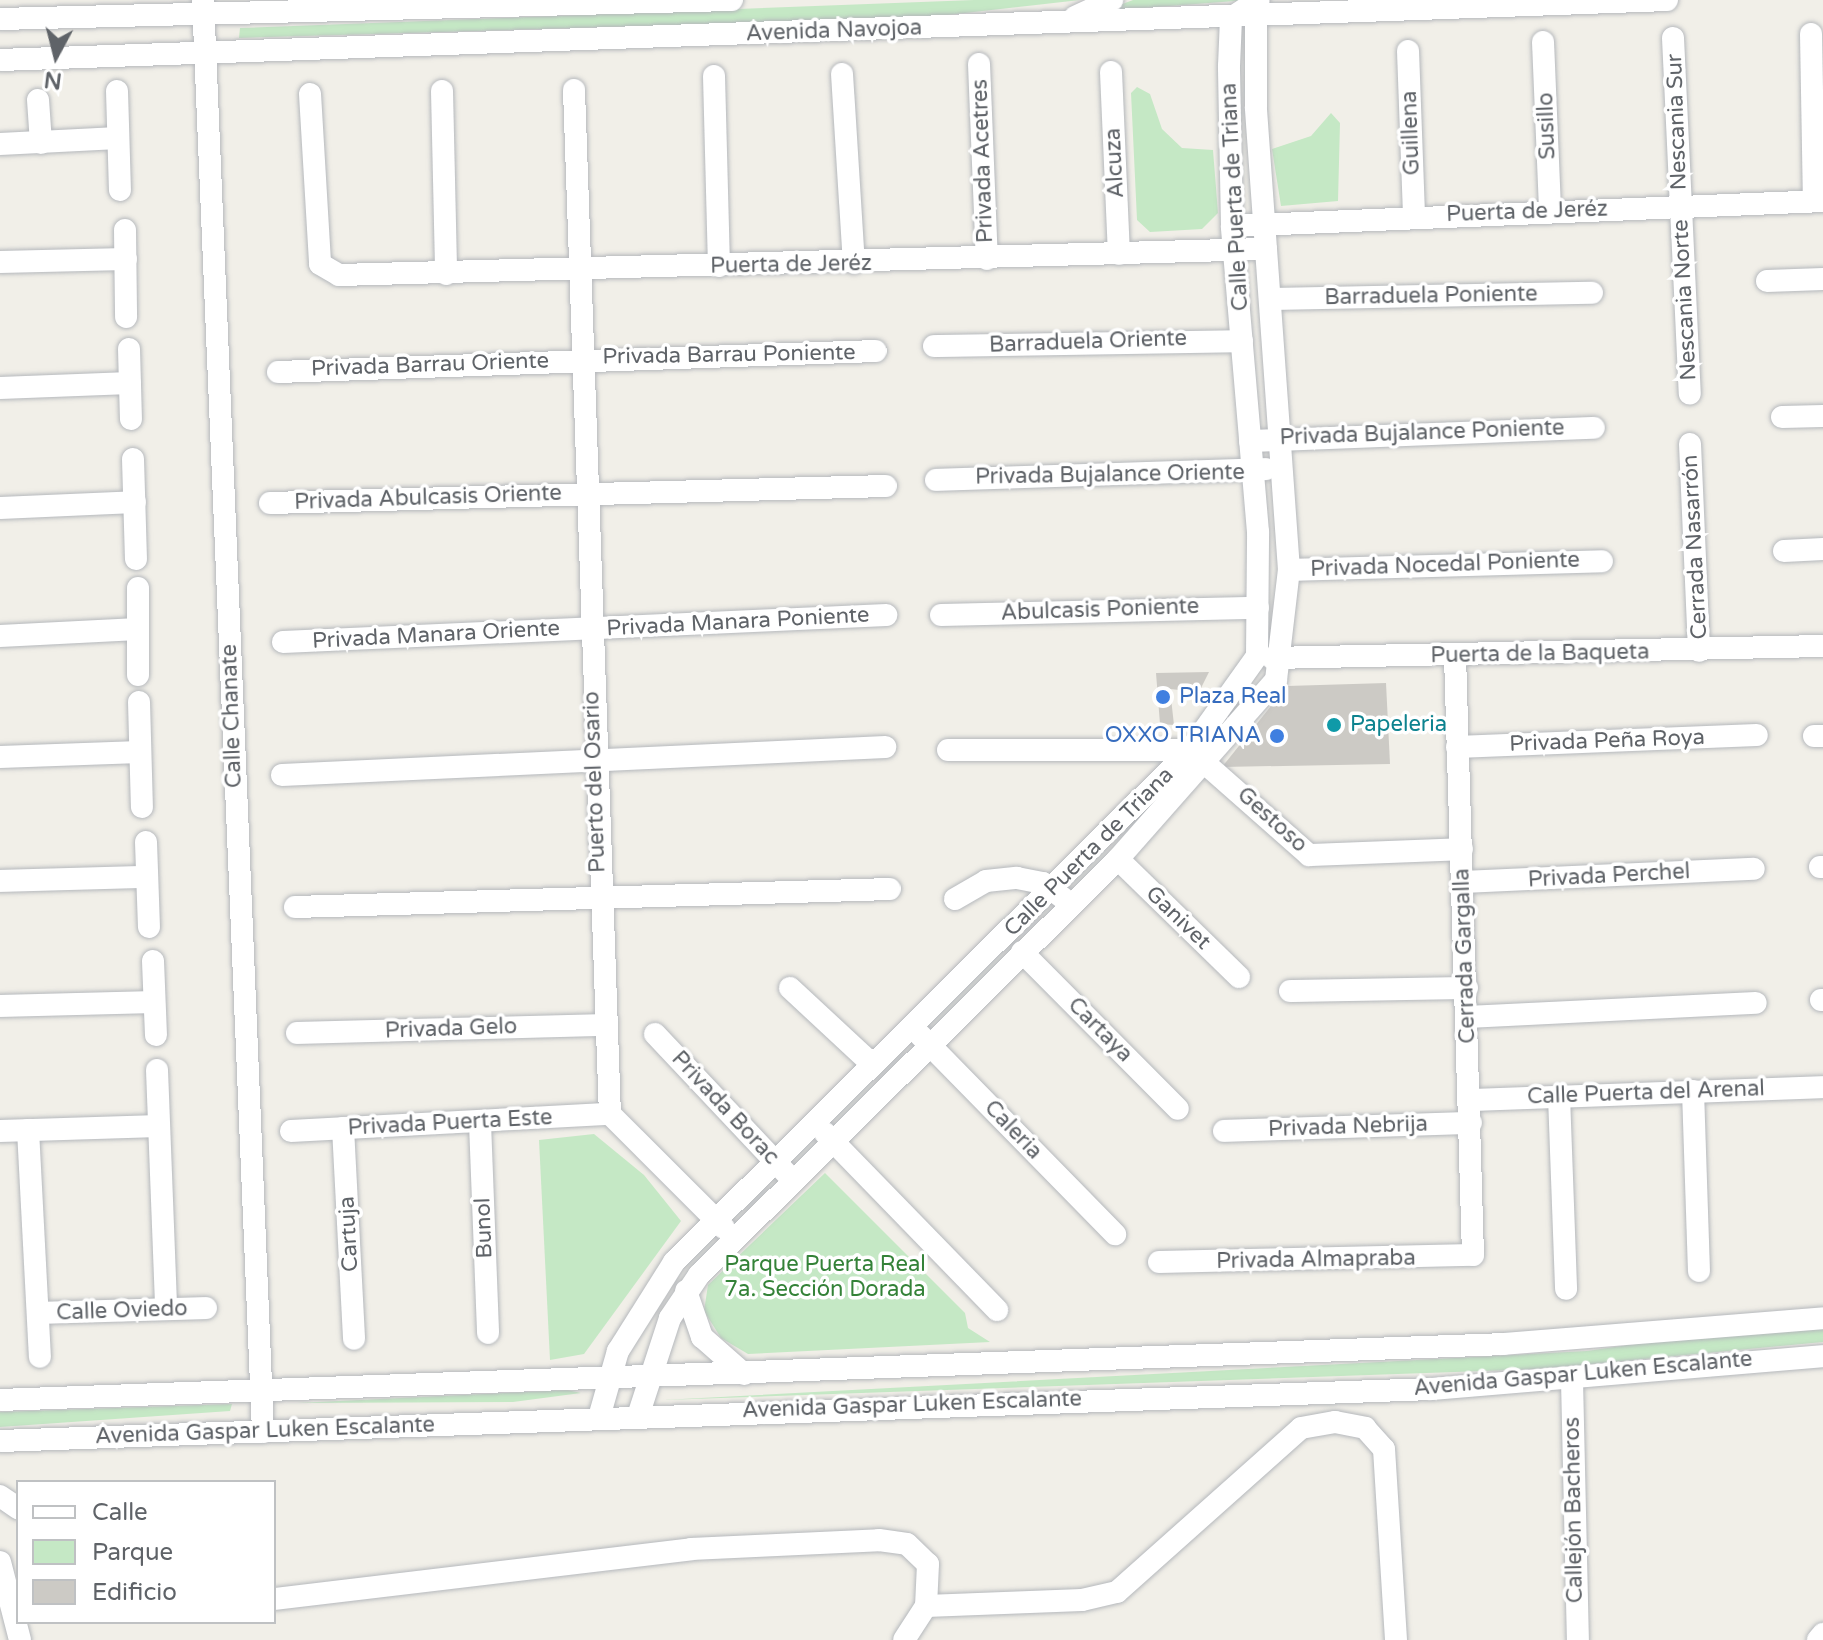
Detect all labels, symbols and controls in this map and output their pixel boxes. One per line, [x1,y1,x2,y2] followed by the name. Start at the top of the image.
[745,15,923,47] street label: Avenida Navojoa
[16,16,96,96] north arrow
[1661,53,1693,191] street label: Nescania Sur
[43,66,63,94] text: N
[967,79,999,243] street label: Privada Acetres
[1216,82,1254,312] street label: Calle Puerta de Triana
[1396,90,1426,176] street label: Guillena
[1533,92,1561,160] street label: Susillo
[1100,127,1130,199] street label: Alcuza
[1446,196,1608,228] street label: Puerta de Jeréz
[1668,219,1702,381] street label: Nescania Norte
[710,250,872,280] street label: Puerta de Jeréz
[1324,281,1538,311] street label: Barraduela Poniente
[989,325,1187,359] street label: Barraduela Oriente
[602,340,856,370] street label: Privada Barrau Poniente
[311,348,549,382] street label: Privada Barrau Oriente
[1279,415,1565,451] street label: Privada Bujalance Poniente
[1677,454,1713,640] street label: Cerrada Nasarrón
[975,459,1245,491] street label: Privada Bujalance Oriente
[294,480,562,516] street label: Privada Abulcasis Oriente
[1310,547,1580,583] street label: Privada Nocedal Poniente
[1000,593,1200,627] street label: Abulcasis Poniente
[606,602,870,642] street label: Privada Manara Poniente
[311,615,561,655] street label: Privada Manara Oriente
[1430,639,1650,669] street label: Puerta de la Baqueta
[216,644,248,788] street label: Calle Chanate
[1179,684,1286,710] place label: Plaza Real
[1154,688,1172,706] marker: Plaza Real
[579,691,611,873] street label: Puerto del Osario
[1350,712,1447,738] place label: Papeleria
[1325,716,1343,734] marker: Papeleria
[1105,723,1261,749] place label: OXXO TRIANA
[1509,724,1705,758] street label: Privada Peña Roya
[1268,727,1286,745] marker: OXXO TRIANA
[999,762,1179,942] street label: Calle Puerta de Triana
[1232,782,1312,858] street label: Gestoso
[1527,859,1691,893] street label: Privada Perchel
[1449,868,1481,1044] street label: Cerrada Gargalla
[1140,881,1216,955] street label: Ganivet
[1062,992,1138,1068] street label: Cartaya
[384,1013,518,1045] street label: Privada Gelo
[666,1046,784,1170] street label: Privada Borac
[1527,1076,1765,1110] street label: Calle Puerta del Arenal
[979,1095,1047,1165] street label: Caleria
[347,1104,553,1142] street label: Privada Puerta Este
[1268,1111,1428,1143] street label: Privada Nebrija
[334,1195,364,1273] street label: Cartuja
[470,1197,498,1259] street label: Bunol
[1216,1245,1416,1275] street label: Privada Almapraba
[724,1251,926,1302] park label: Parque Puerta Real 7a. Sección Dorada
[56,1296,188,1326] street label: Calle Oviedo
[1412,1346,1754,1402] street label: Avenida Gaspar Luken Escalante
[742,1386,1082,1424] street label: Avenida Gaspar Luken Escalante
[95,1412,435,1450] street label: Avenida Gaspar Luken Escalante
[1559,1417,1589,1603] street label: Callejón Bacheros
[16,1480,276,1624] legend
[92,1498,148,1527] text: Calle
[92,1538,173,1567] text: Parque
[92,1578,177,1607] text: Edificio

